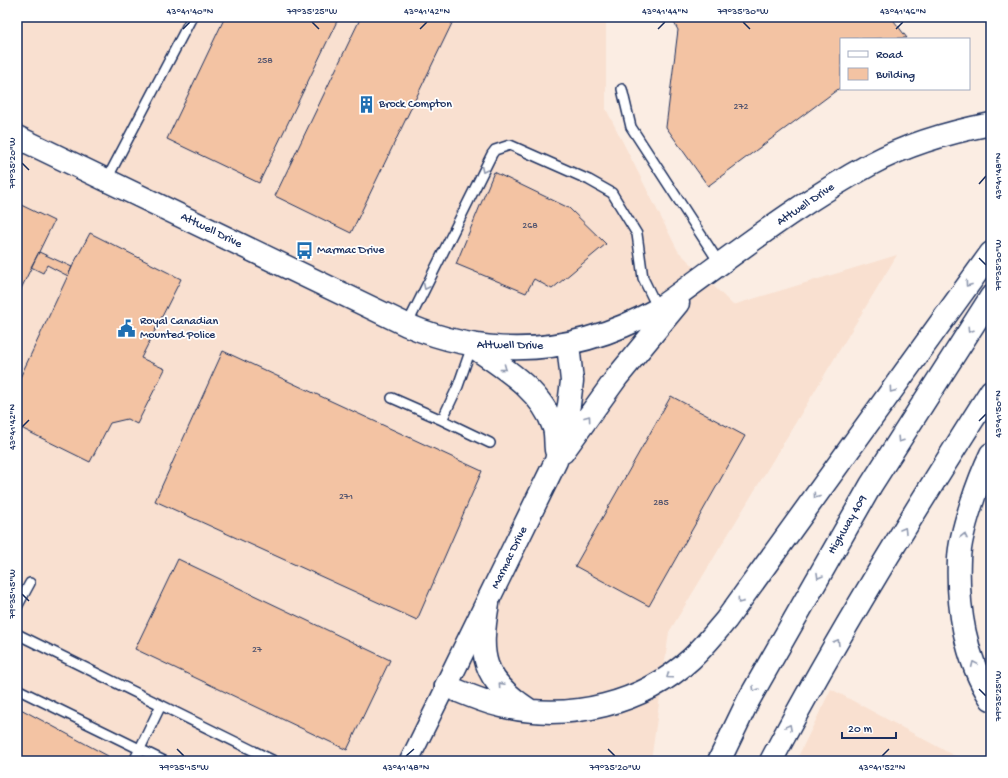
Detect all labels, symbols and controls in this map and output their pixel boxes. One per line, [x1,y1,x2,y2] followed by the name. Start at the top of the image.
[167,6,214,18] text: 43°41'40"N
[286,6,338,18] text: 79°35'25"W
[404,6,450,18] text: 43°41'42"N
[642,6,688,18] text: 43°41'44"N
[716,6,769,18] text: 79°35'30"W
[880,6,927,18] text: 43°41'46"N
[840,38,970,90] legend
[876,49,903,63] text: Road
[257,55,273,67] house number: 258
[875,69,915,83] text: Building
[356,95,376,115] building icon: Brock Compton
[378,98,452,112] place label: Brock Compton
[733,101,749,113] house number: 272
[7,137,19,189] text: 79°35'20"W
[993,152,1005,199] text: 43°41'48"N
[481,166,489,174] one-way arrow
[774,180,838,229] street label: Attwell Drive
[178,210,245,252] street label: Attwell Drive
[522,220,538,232] house number: 268
[993,239,1005,292] text: 79°35'30"W
[294,241,314,261] bus stop icon: Marmac Drive
[317,244,385,258] place label: Marmac Drive
[966,280,973,287] one-way arrow
[423,283,431,290] one-way arrow
[140,315,218,343] place label: Royal Canadian Mounted Police
[117,319,137,339] public building icon: Royal Canadian Mounted Police
[967,326,975,333] one-way arrow
[477,338,544,354] street label: Attwell Drive
[499,364,506,371] one-way arrow
[889,386,897,393] one-way arrow
[993,390,1005,438] text: 43°41'50"N
[7,404,19,450] text: 43°41'42"N
[583,415,590,422] one-way arrow
[898,435,905,442] one-way arrow
[339,491,353,503] house number: 271
[814,491,821,498] one-way arrow
[825,493,871,557] street label: Highway 409
[653,497,669,509] house number: 285
[489,524,531,591] street label: Marmac Drive
[899,527,907,534] one-way arrow
[959,533,967,539] one-way arrow
[7,569,19,620] text: 79°35'15"W
[817,571,824,579] one-way arrow
[737,597,745,604] one-way arrow
[832,639,839,646] one-way arrow
[252,644,263,656] house number: 27
[971,660,979,668] one-way arrow
[993,670,1005,722] text: 79°35'25"W
[667,671,674,678] one-way arrow
[498,683,505,690] one-way arrow
[753,685,760,692] one-way arrow
[842,714,896,740] scale bar
[785,723,792,731] one-way arrow
[848,723,873,737] text: 20 m
[158,762,209,774] text: 79°35'15"W
[383,762,430,774] text: 43°41'48"N
[589,762,641,774] text: 79°35'20"W
[859,762,906,774] text: 43°41'52"N

